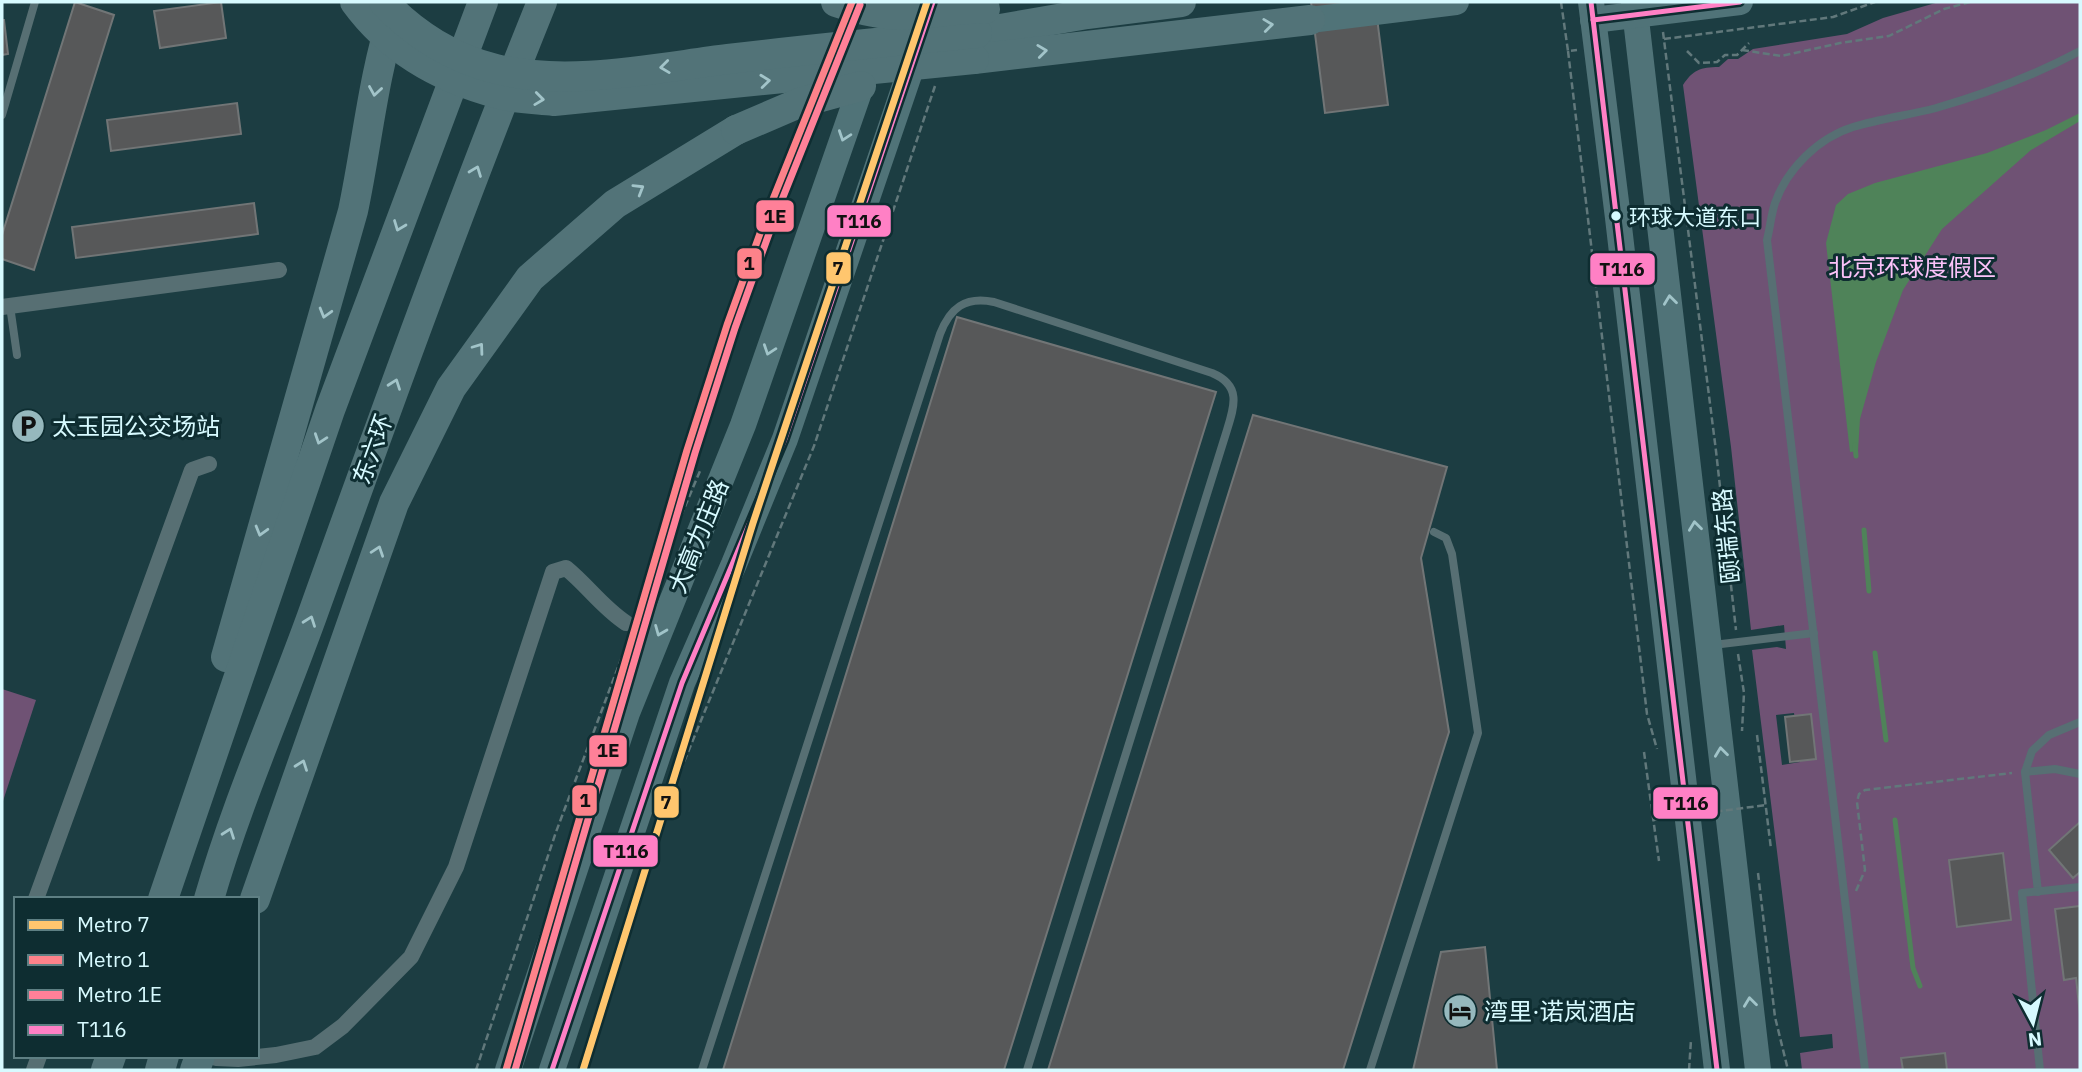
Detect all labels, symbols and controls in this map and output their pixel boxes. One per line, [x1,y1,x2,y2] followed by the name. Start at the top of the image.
[1262,17,1274,32] one-way arrow
[1036,44,1048,59] one-way arrow
[659,59,671,74] one-way arrow
[759,73,771,88] one-way arrow
[368,85,383,97] one-way arrow
[533,92,545,107] one-way arrow
[838,129,852,141] one-way arrow
[468,166,482,178] one-way arrow
[631,184,644,197] one-way arrow
[755,199,795,233] line badge: 1E
[1629,202,1761,231] place label: 环球大道东口
[764,204,786,228] text: 1E
[826,204,892,238] line badge: T116
[836,209,882,233] text: T116
[1609,209,1623,223] marker: 环球大道东口
[393,220,407,232] one-way arrow
[736,247,763,280] line badge: 1
[743,251,755,275] text: 1
[825,251,852,285] line badge: 7
[1828,251,1996,283] park label: 北京环球度假区
[1589,252,1656,286] line badge: T116
[832,256,844,280] text: 7
[1599,257,1645,281] text: T116
[1662,294,1677,306] one-way arrow
[318,307,333,319] one-way arrow
[471,343,484,356] one-way arrow
[763,344,777,356] one-way arrow
[387,378,401,390] one-way arrow
[9,407,47,445] parking icon: 太玉园公交场站
[52,410,220,442] place label: 太玉园公交场站
[345,410,399,488] street label: 东六环
[314,433,328,445] one-way arrow
[661,474,735,598] street label: 大高力庄路
[1705,487,1747,585] street label: 颐瑞东路
[1688,520,1703,532] one-way arrow
[255,525,269,537] one-way arrow
[370,545,384,557] one-way arrow
[302,615,316,627] one-way arrow
[654,624,668,636] one-way arrow
[588,734,628,768] line badge: 1E
[597,738,619,762] text: 1E
[1714,746,1729,758] one-way arrow
[294,759,308,772] one-way arrow
[571,784,598,817] line badge: 1
[653,785,680,819] line badge: 7
[1652,786,1719,820] line badge: T116
[579,788,591,812] text: 1
[660,790,672,814] text: 7
[1663,791,1709,815] text: T116
[221,828,235,840] one-way arrow
[592,834,659,868] line badge: T116
[603,839,649,863] text: T116
[14,897,259,1058] legend
[77,910,150,938] text: Metro 7
[77,945,150,973] text: Metro 1
[77,980,162,1008] text: Metro 1E
[1998,988,2068,1058] north arrow
[1441,992,1479,1030] hotel icon: 湾里·诺岚酒店
[1484,995,1636,1027] place label: 湾里·诺岚酒店
[1743,997,1758,1008] one-way arrow
[77,1015,127,1043] text: T116
[2027,1027,2043,1053] text: N

